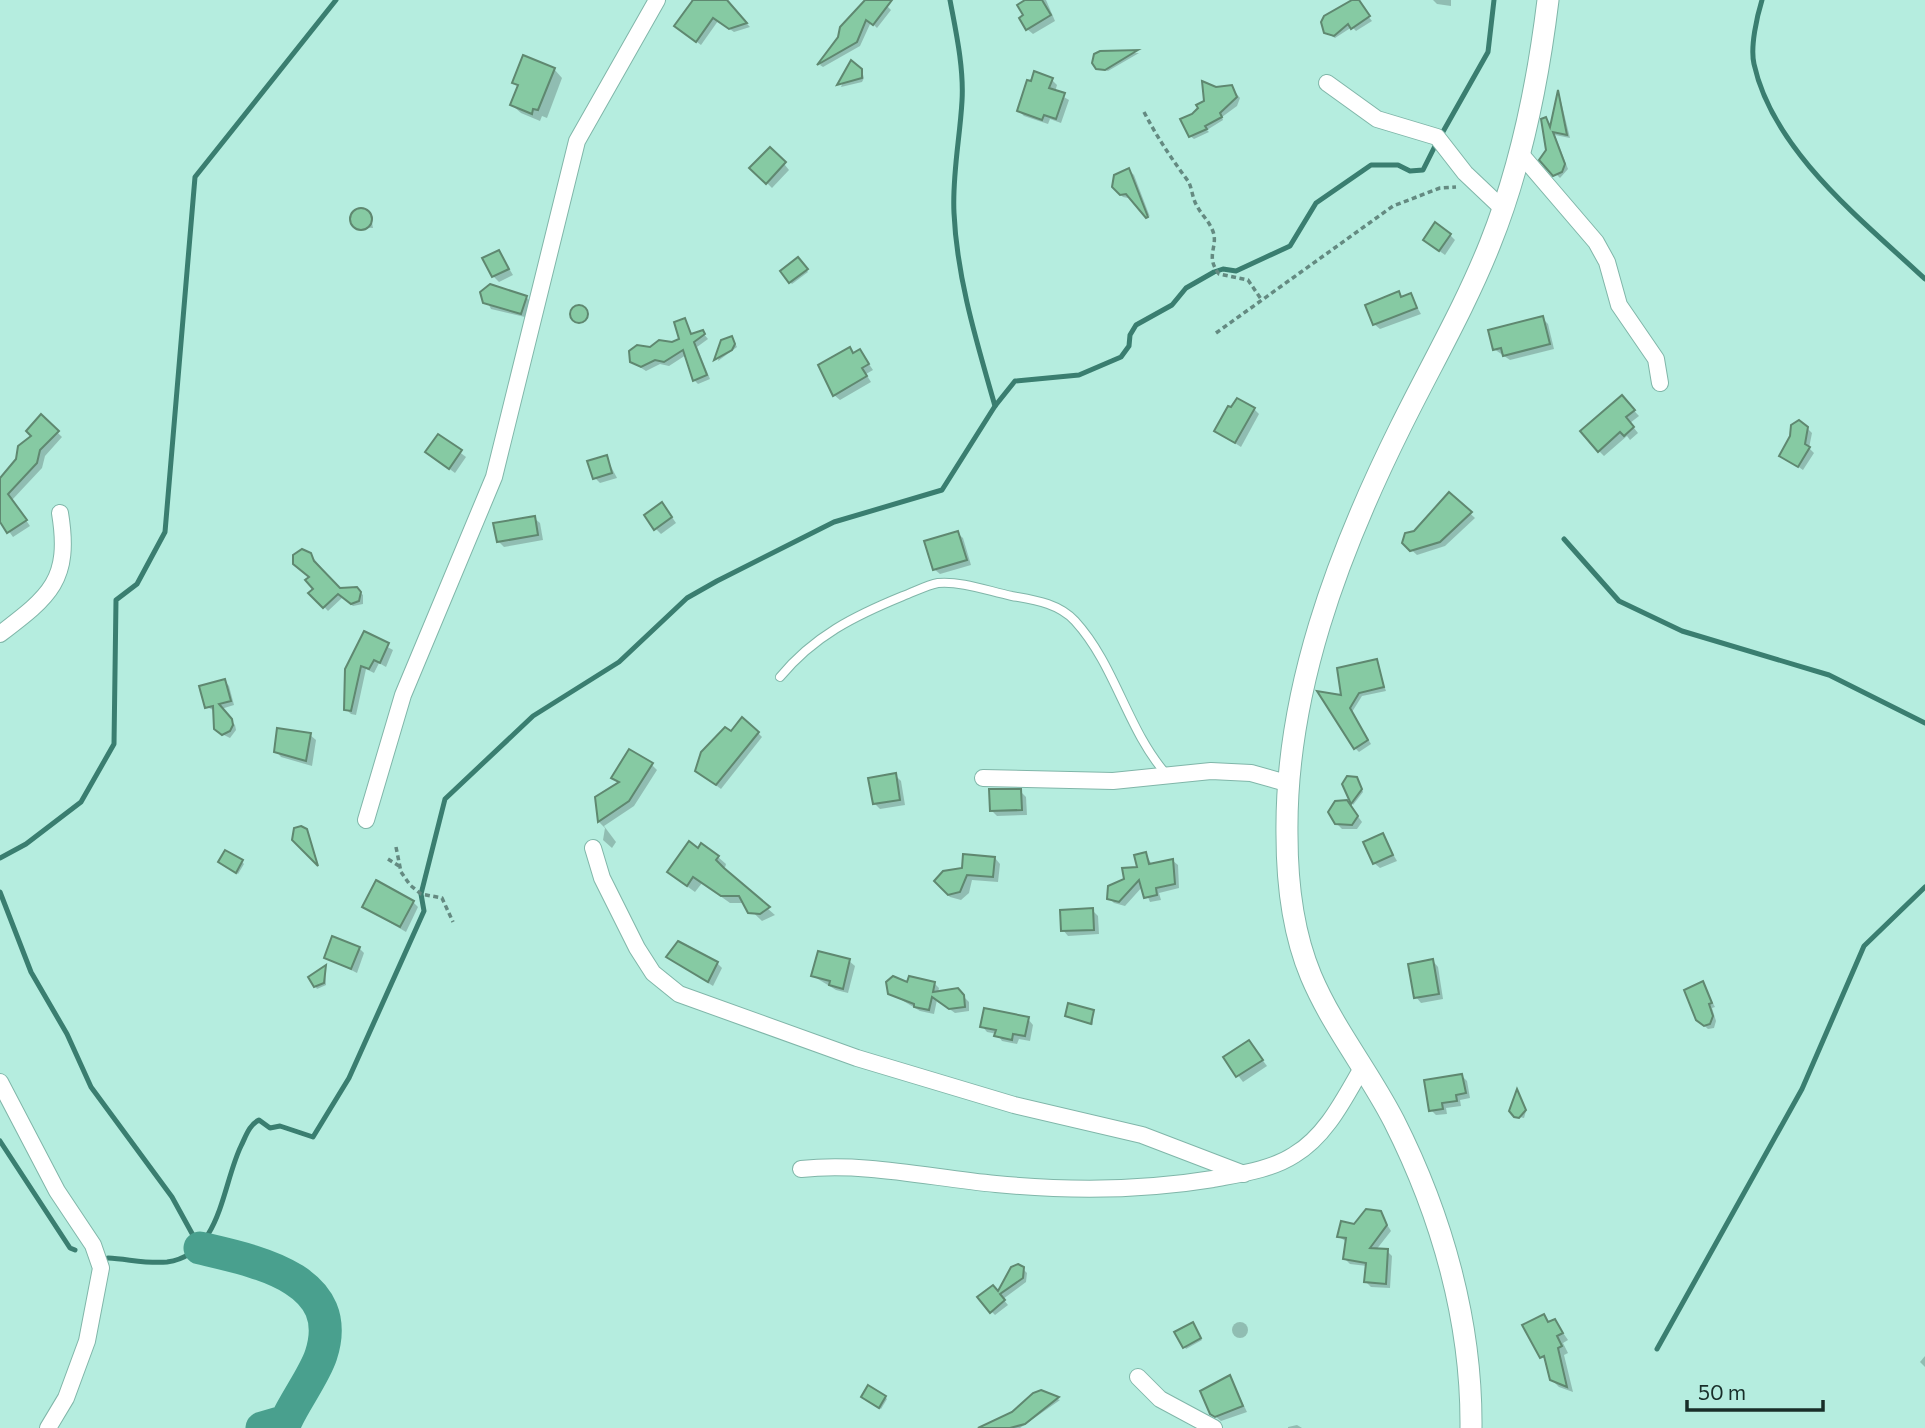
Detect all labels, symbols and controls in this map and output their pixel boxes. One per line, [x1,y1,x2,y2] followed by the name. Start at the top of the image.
[1687,1368,1824,1412] scale bar
[1698,1379,1746,1404] text: 50 m

